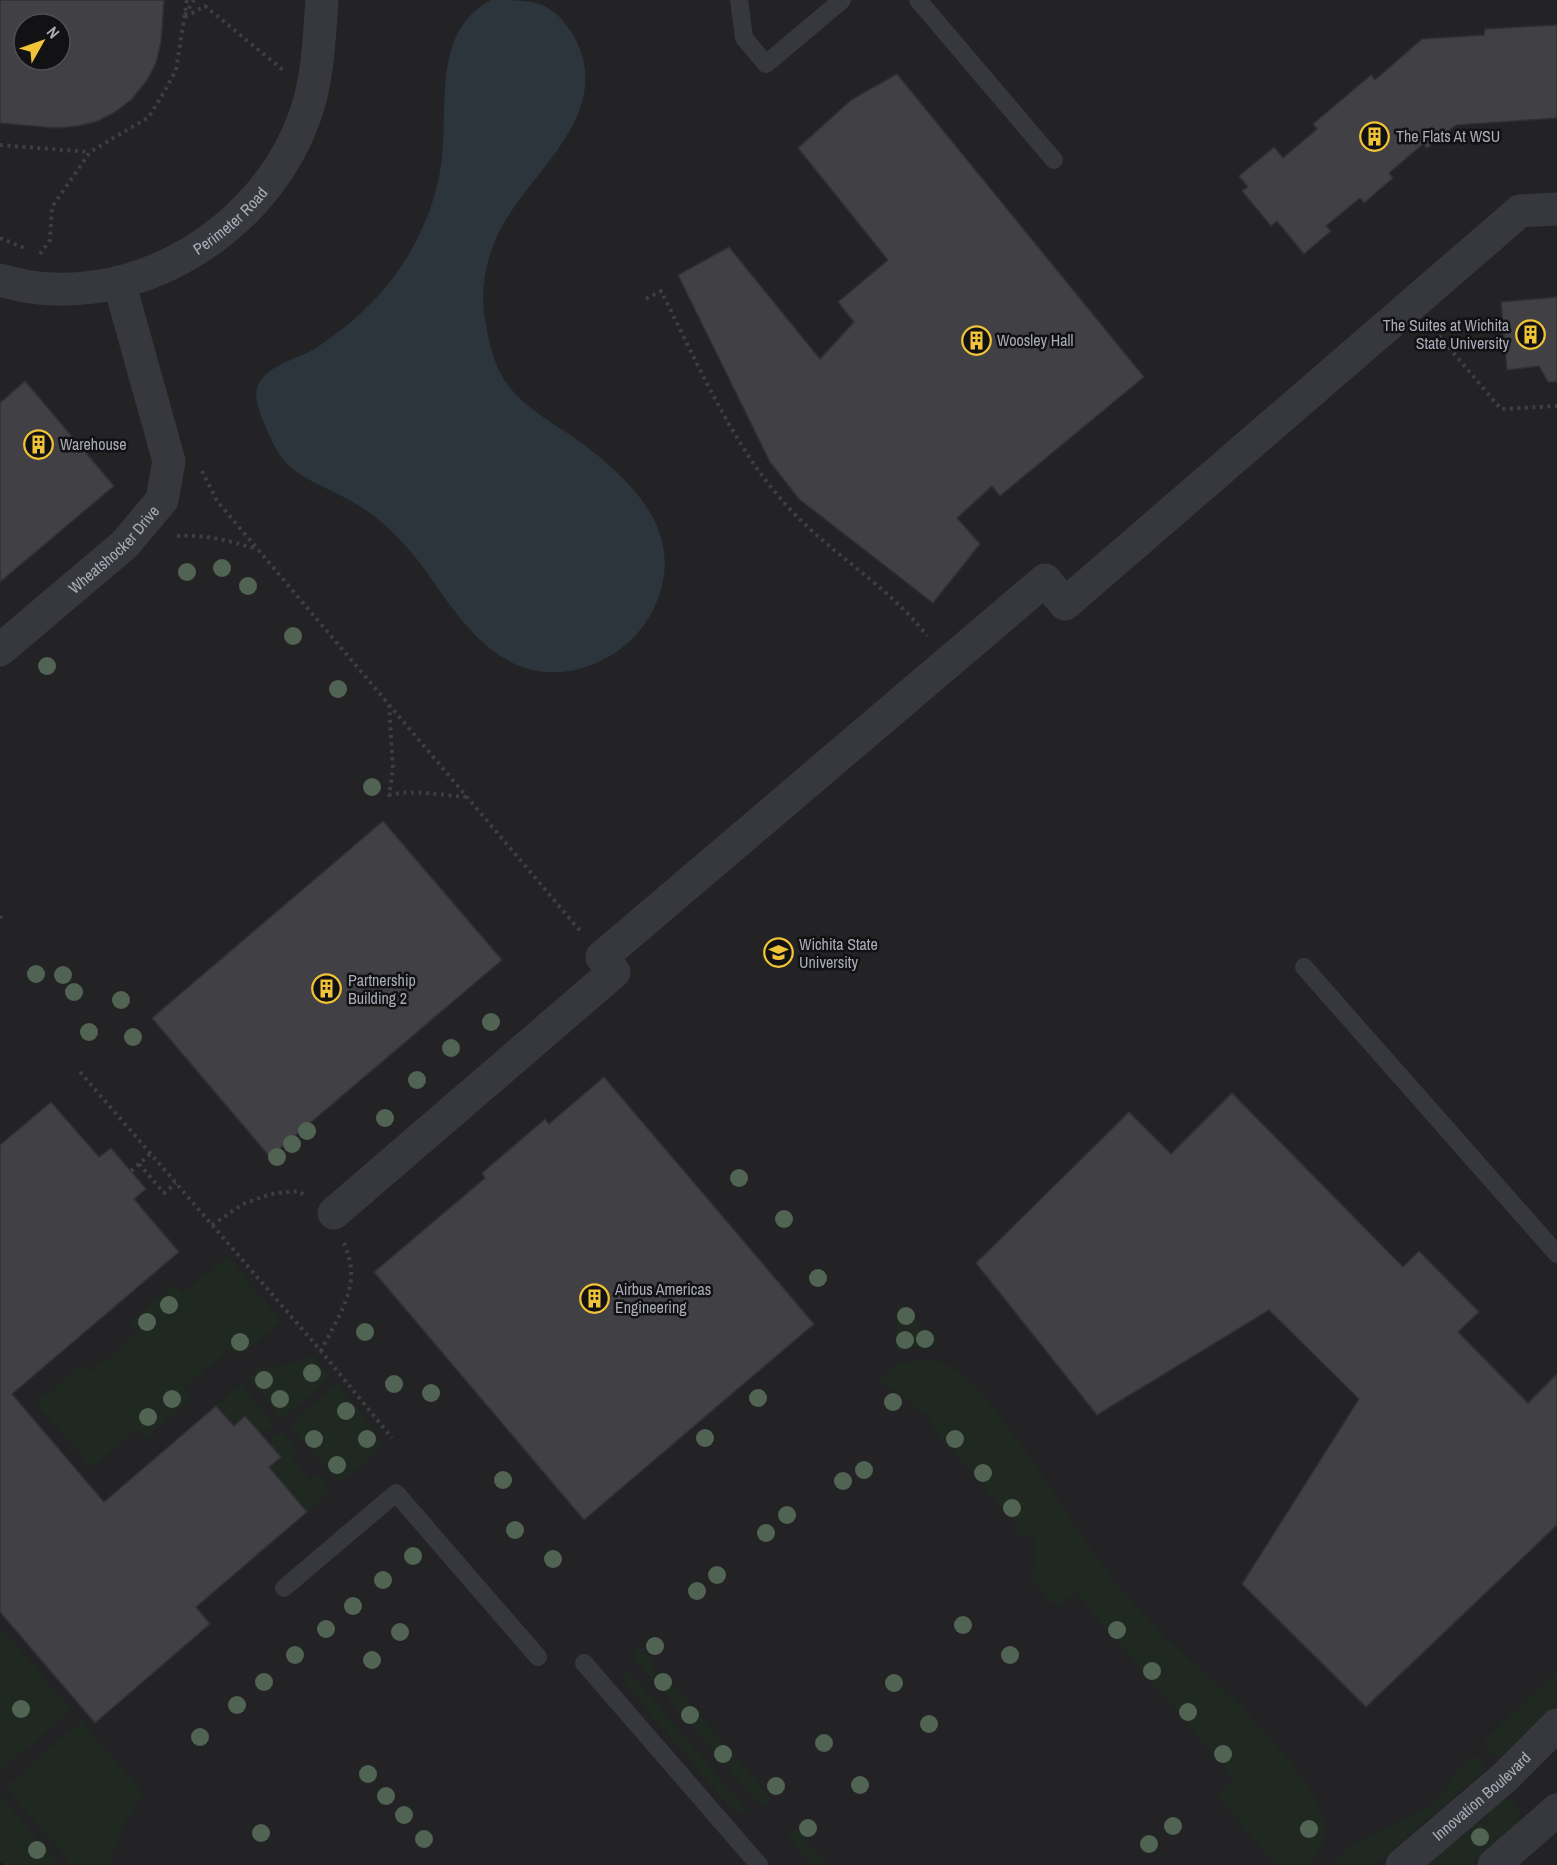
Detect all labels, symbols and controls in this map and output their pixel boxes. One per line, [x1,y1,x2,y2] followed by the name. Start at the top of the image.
[12,12,72,72] north arrow
[42,22,65,43] text: N
[1359,120,1391,152] building icon: The Flats At WSU
[1396,125,1500,147] place label: The Flats At WSU
[189,182,272,260] street label: Perimeter Road
[1383,314,1510,354] place label: The Suites at Wichita State University
[1514,318,1546,350] building icon: The Suites at Wichita State University
[960,324,992,356] building icon: Woosley Hall
[997,329,1073,351] place label: Woosley Hall
[23,428,55,460] building icon: Warehouse
[60,433,127,455] place label: Warehouse
[63,501,164,599] street label: Wheatshocker Drive
[799,933,878,973] place label: Wichita State University
[762,937,794,969] school or university icon: Wichita State University
[348,969,416,1009] place label: Partnership Building 2
[311,973,343,1005] building icon: Partnership Building 2
[614,1278,711,1318] place label: Airbus Americas Engineering
[578,1282,610,1314] building icon: Airbus Americas Engineering
[1428,1747,1535,1845] street label: Innovation Boulevard

